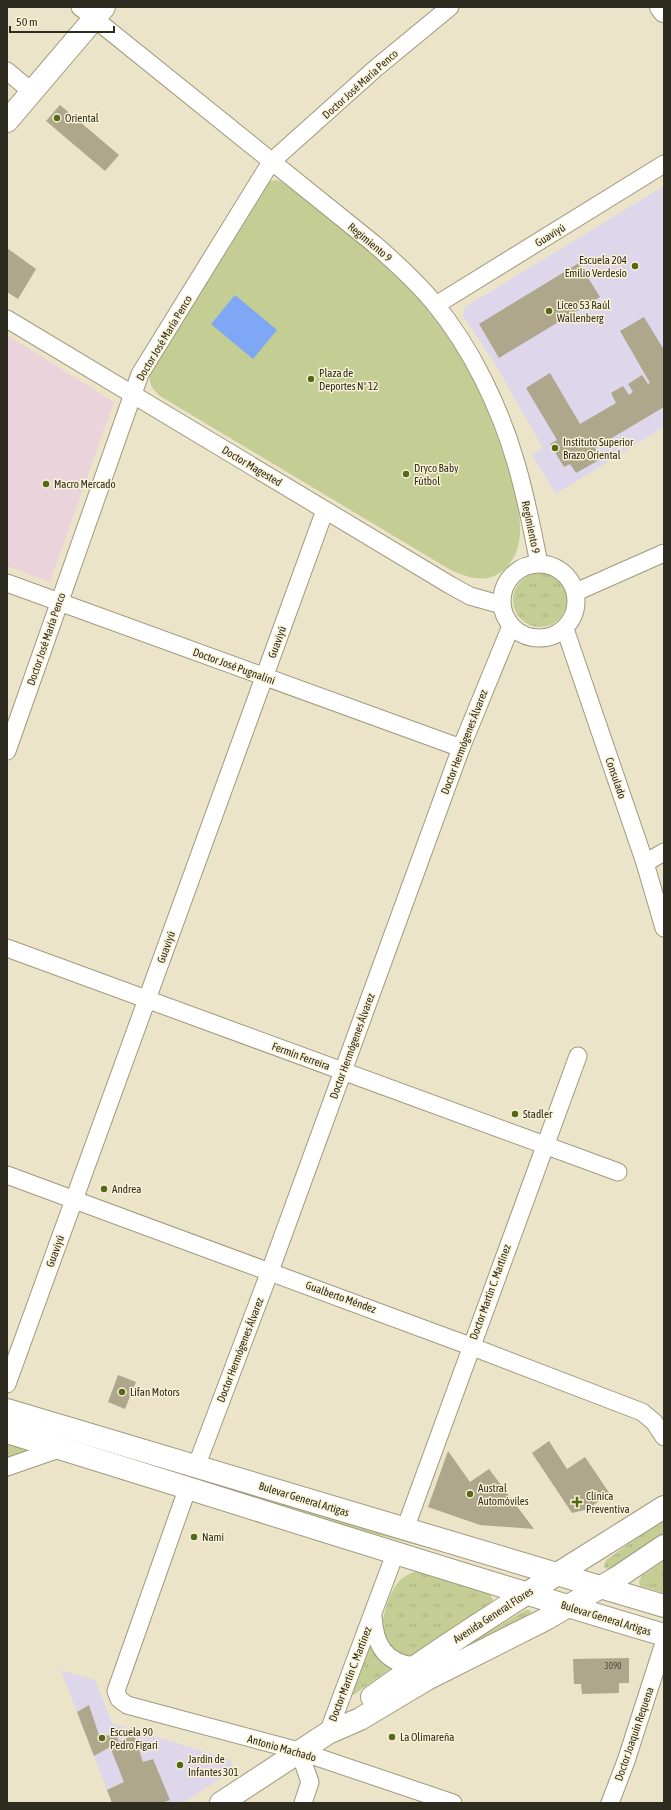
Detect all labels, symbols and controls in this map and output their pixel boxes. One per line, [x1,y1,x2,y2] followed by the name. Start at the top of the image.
[10,8,114,34] scale bar
[16,15,38,29] text: 50 m
[320,47,400,121] street label: Doctor José María Penco
[65,112,99,124] place label: Oriental
[52,113,62,123] marker: Oriental
[346,220,394,264] street label: Regimiento 9
[533,221,567,249] street label: Guaviyú
[565,254,627,279] place label: Escuela 204 Emilio Verdesio
[630,261,640,271] marker: Escuela 204 Emilio Verdesio
[134,293,194,383] street label: Doctor José María Penco
[557,299,610,324] place label: Liceo 53 Raúl Wallenberg
[544,306,554,316] marker: Liceo 53 Raúl Wallenberg
[319,367,378,392] place label: Plaza de Deportes Nº 12
[306,374,316,384] marker: Plaza de Deportes Nº 12
[563,436,634,461] place label: Instituto Superior Brazo Oriental
[220,443,284,489] street label: Doctor Magested
[550,443,560,453] marker: Instituto Superior Brazo Oriental
[414,462,459,487] place label: Dryco Baby Fútbol
[401,469,411,479] marker: Dryco Baby Fútbol
[54,478,116,490] place label: Macro Mercado
[41,479,51,489] marker: Macro Mercado
[520,500,542,554] street label: Regimiento 9
[25,591,67,687] street label: Doctor José María Penco
[266,624,288,660] street label: Guaviyú
[191,646,277,686] street label: Doctor José Pugnalini
[438,688,490,796] street label: Doctor Hermógenes Álvarez
[603,756,629,800] street label: Consulado
[155,929,177,965] street label: Guaviyú
[327,992,377,1100] street label: Doctor Hermógenes Álvarez
[270,1040,332,1072] street label: Fermín Ferreira
[523,1108,553,1120] place label: Stadler
[510,1109,520,1119] marker: Stadler
[112,1183,141,1195] place label: Andrea
[99,1184,109,1194] marker: Andrea
[44,1233,66,1269] street label: Guaviyú
[467,1243,513,1341] street label: Doctor Martín C. Martínez
[304,1279,378,1315] street label: Gualberto Méndez
[214,1296,266,1404] street label: Doctor Hermógenes Álvarez
[130,1386,180,1398] place label: Lifan Motors
[117,1387,127,1397] marker: Lifan Motors
[257,1480,351,1519] street label: Bulevar General Artigas
[478,1482,529,1507] place label: Austral Automóviles
[465,1489,475,1499] marker: Austral Automóviles
[586,1490,630,1515] place label: Clínica Preventiva
[571,1496,583,1508] marker: Clínica Preventiva
[202,1531,224,1543] place label: Nami
[189,1532,199,1542] marker: Nami
[451,1585,535,1645] street label: Avenida General Flores
[559,1599,653,1638] street label: Bulevar General Artigas
[326,1625,374,1723] street label: Doctor Martín C. Martínez
[605,1661,621,1671] house number: 3090
[612,1685,656,1783] street label: Doctor Joaquín Requena
[110,1726,158,1751] place label: Escuela 90 Pedro Figari
[400,1731,454,1743] place label: La Olimareña
[246,1732,318,1764] street label: Antonio Machado
[387,1732,397,1742] marker: La Olimareña
[97,1733,107,1743] marker: Escuela 90 Pedro Figari
[188,1753,239,1778] place label: Jardín de Infantes 301
[175,1760,185,1770] marker: Jardín de Infantes 301

